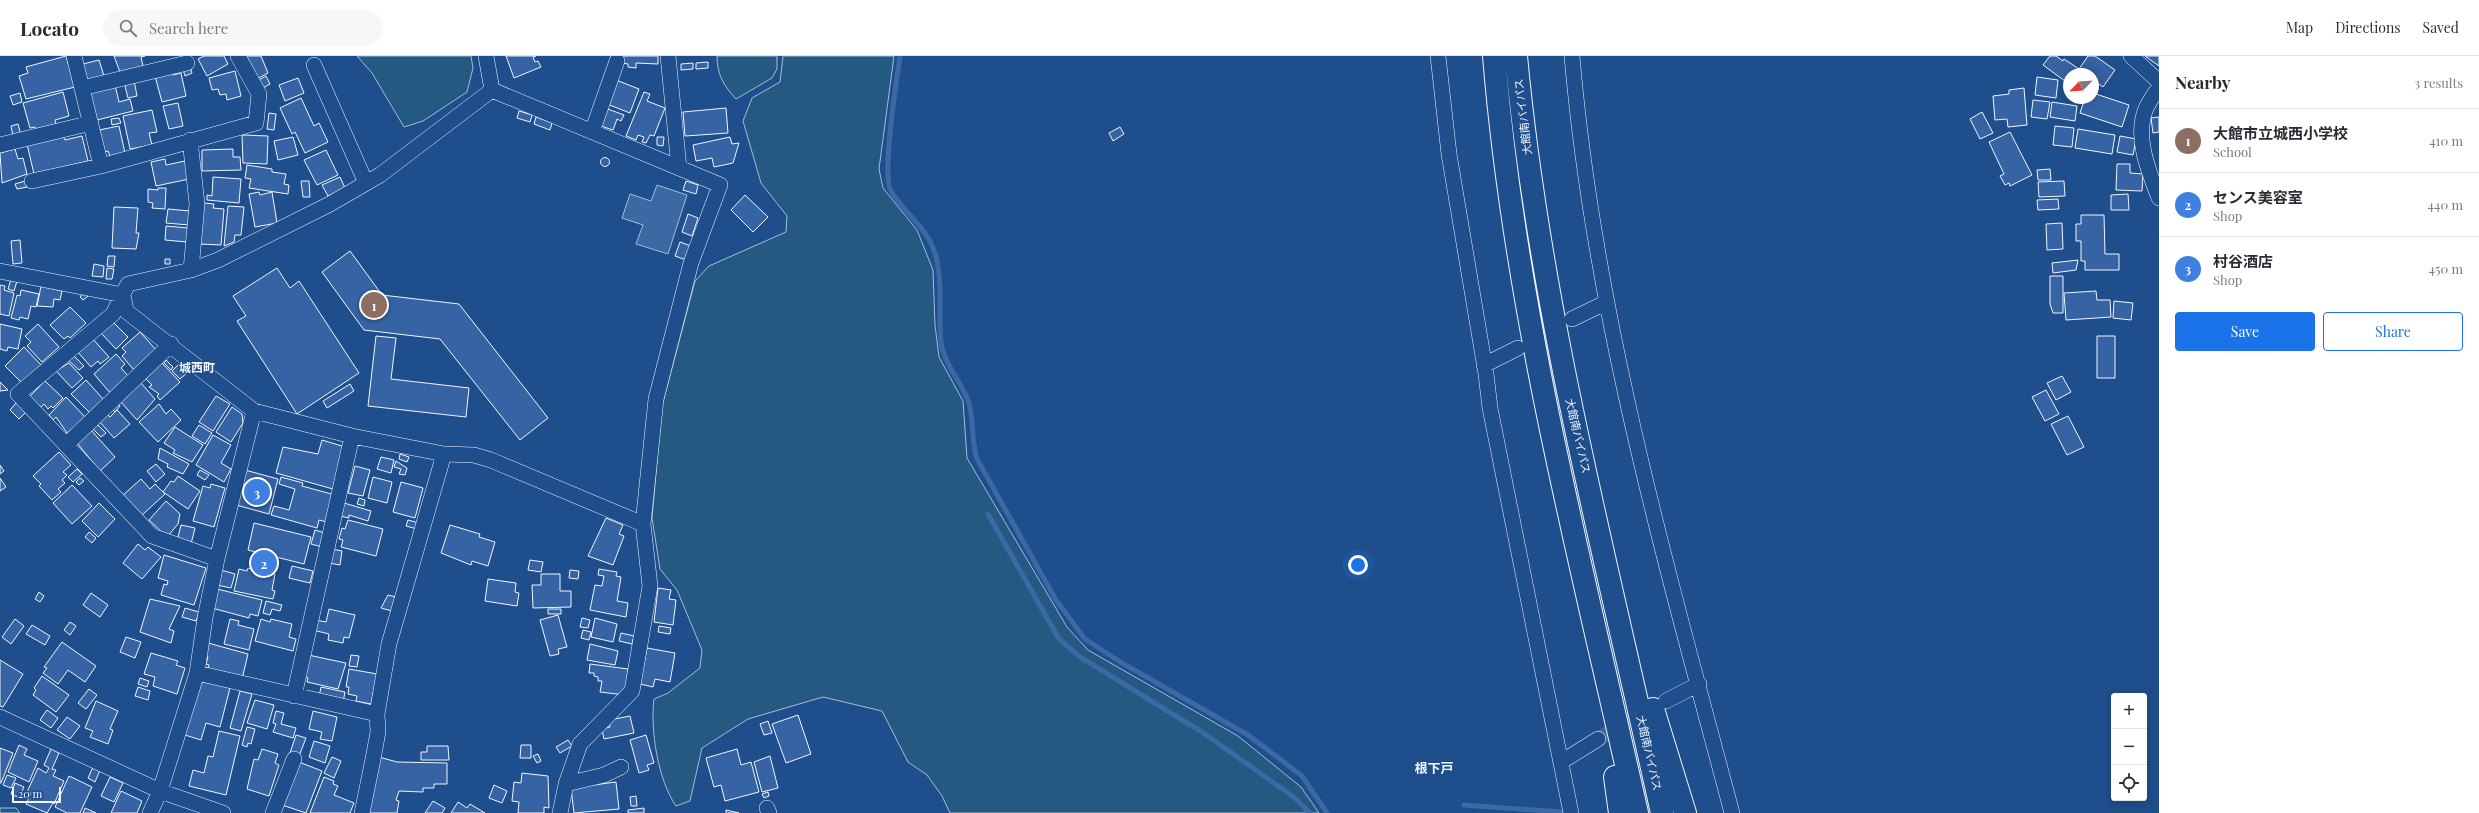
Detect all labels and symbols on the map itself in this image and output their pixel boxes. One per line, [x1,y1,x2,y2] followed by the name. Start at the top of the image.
[2063,68,2099,104] north arrow
[1510,78,1535,156] street label: 大館南バイパス
[361,290,387,320] pin: 1
[179,359,215,375] district label: 城西町
[1563,397,1594,475] street label: 大館南バイパス
[244,477,270,507] pin: 3
[251,548,277,578] pin: 2
[1348,555,1368,575] your location
[1634,714,1665,792] street label: 大館南バイパス
[1414,759,1454,776] district label: 根下戸
[12,785,61,804] scale bar

